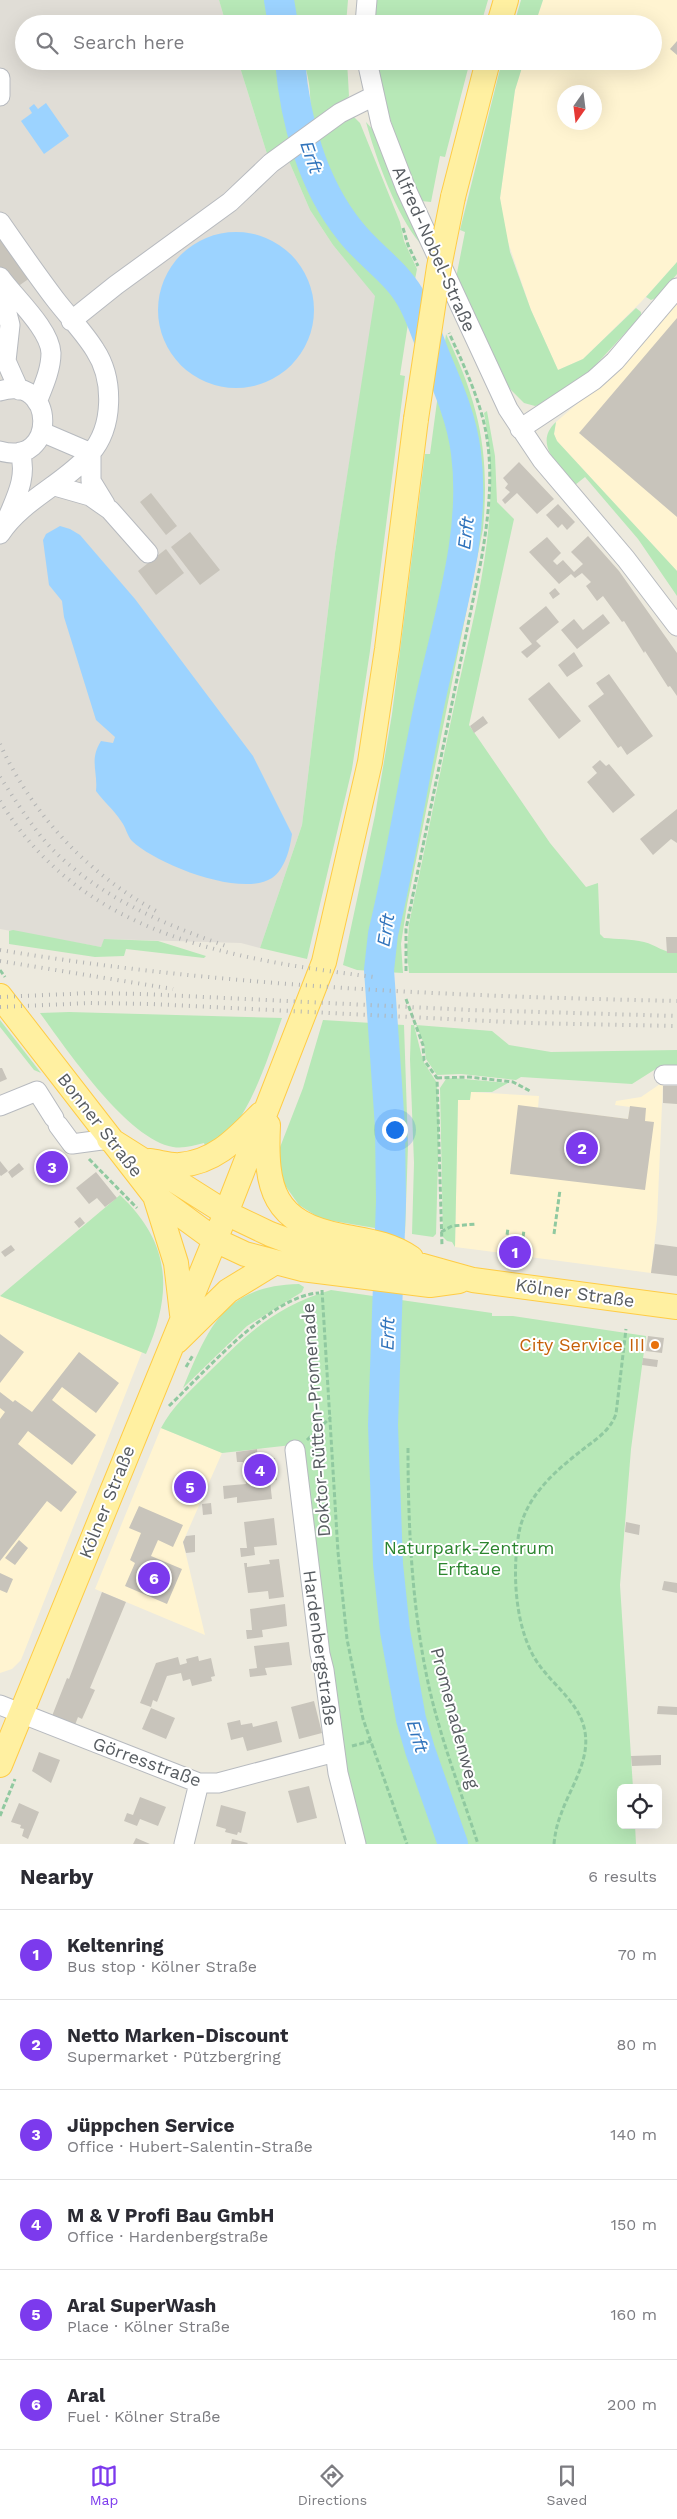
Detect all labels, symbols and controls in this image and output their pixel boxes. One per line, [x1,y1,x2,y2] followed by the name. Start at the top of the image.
[15,15,662,70] search box
[33,29,61,57] icon: search
[73,31,184,54] text: Search here
[557,85,602,130] north arrow
[295,138,328,177] water label: Erft
[388,163,481,335] street label: Alfred-Nobel-Straße
[452,515,479,551] water label: Erft
[372,912,400,948] water label: Erft
[53,1069,148,1181] street label: Bonner Straße
[382,1117,408,1143] your location
[566,1129,598,1167] pin: 2
[36,1148,68,1186] pin: 3
[499,1233,531,1271] pin: 1
[514,1274,636,1311] street label: Kölner Straße
[297,1302,334,1538] street label: Doktor-Rütten-Promenade
[375,1317,400,1351] water label: Erft
[519,1334,645,1355] place label: City Service III
[649,1339,661,1351] marker: City Service III
[74,1442,139,1561] street label: Kölner Straße
[244,1451,276,1489] pin: 4
[174,1468,206,1506] pin: 5
[384,1537,554,1579] park label: Naturpark-Zentrum Erftaue
[138,1559,170,1597] pin: 6
[299,1569,342,1727] street label: Hardenbergstraße
[427,1645,485,1791] street label: Promenadenweg
[402,1717,433,1756] water label: Erft
[90,1732,204,1791] street label: Görresstraße
[617,1784,662,1829] map controls
[617,1784,662,1829] button: locate
[20,1864,93,1889] text: Nearby
[588,1867,657,1886] text: 6 results
[67,1934,164,1957] text: Keltenring
[33,1945,39,1964] text: 1
[618,1945,657,1964] text: 70 m
[67,1957,257,1976] text: Bus stop · Kölner Straße
[67,2024,288,2047] text: Netto Marken-Discount
[31,2035,41,2054] text: 2
[616,2035,657,2054] text: 80 m
[67,2047,281,2066] text: Supermarket · Pützbergring
[67,2114,234,2137] text: Jüppchen Service
[31,2125,41,2144] text: 3
[610,2125,657,2144] text: 140 m
[67,2137,313,2156] text: Office · Hubert-Salentin-Straße
[67,2204,274,2227] text: M & V Profi Bau GmbH
[31,2215,41,2234] text: 4
[611,2215,657,2234] text: 150 m
[67,2227,268,2246] text: Office · Hardenbergstraße
[67,2294,216,2317] text: Aral SuperWash
[31,2305,41,2324] text: 5
[610,2305,657,2324] text: 160 m
[67,2317,230,2336] text: Place · Kölner Straße
[67,2384,105,2407] text: Aral
[31,2395,41,2414] text: 6
[607,2395,657,2414] text: 200 m
[67,2407,221,2426] text: Fuel · Kölner Straße
[90,2462,118,2508] tab: Map
[298,2462,367,2508] tab: Directions
[547,2462,587,2508] tab: Saved

